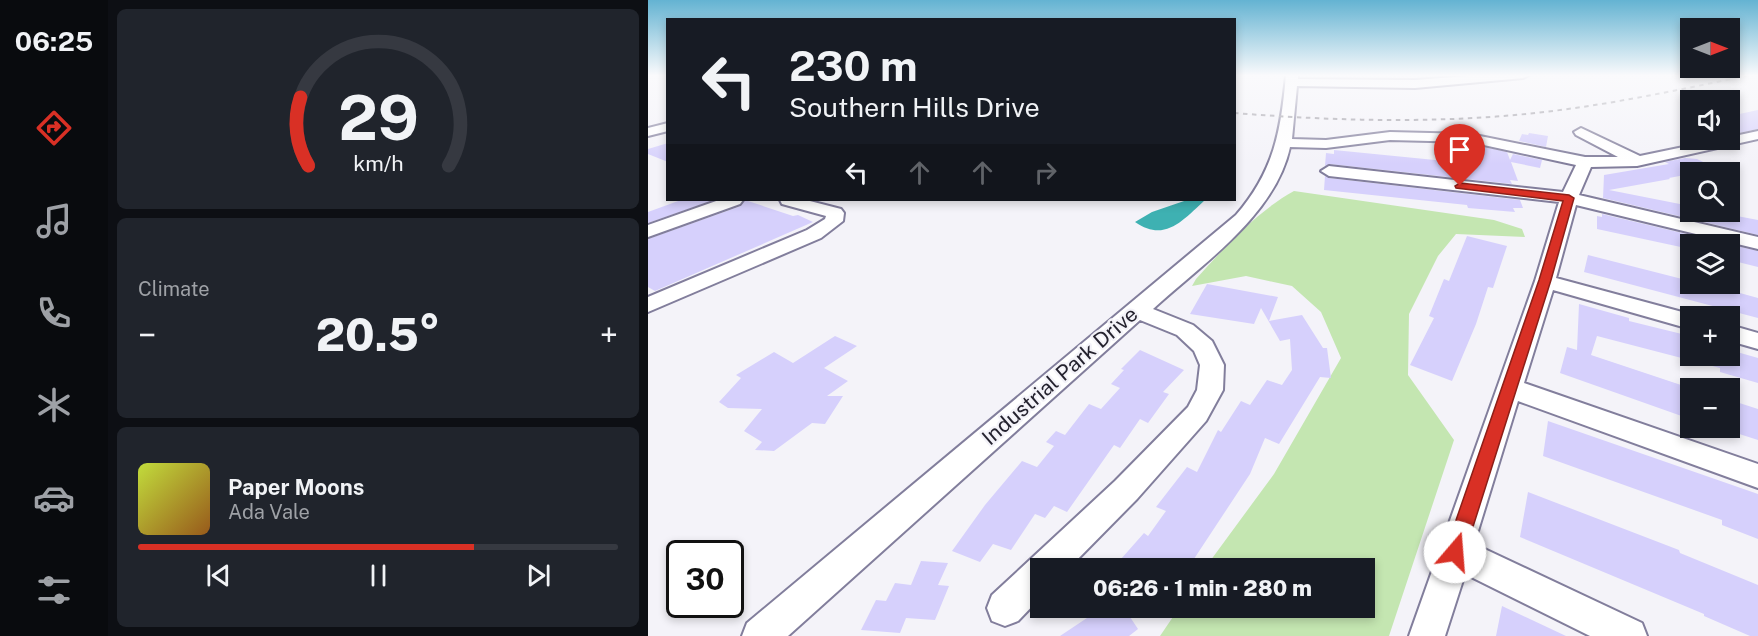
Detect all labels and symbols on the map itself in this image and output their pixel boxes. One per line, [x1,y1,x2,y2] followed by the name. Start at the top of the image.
[1680,18,1740,78] north arrow
[1434,124,1485,186] pin
[977,301,1143,450] street label: Industrial Park Drive
[1423,520,1487,584] position arrow
[666,540,744,618] speed limit sign: 30

